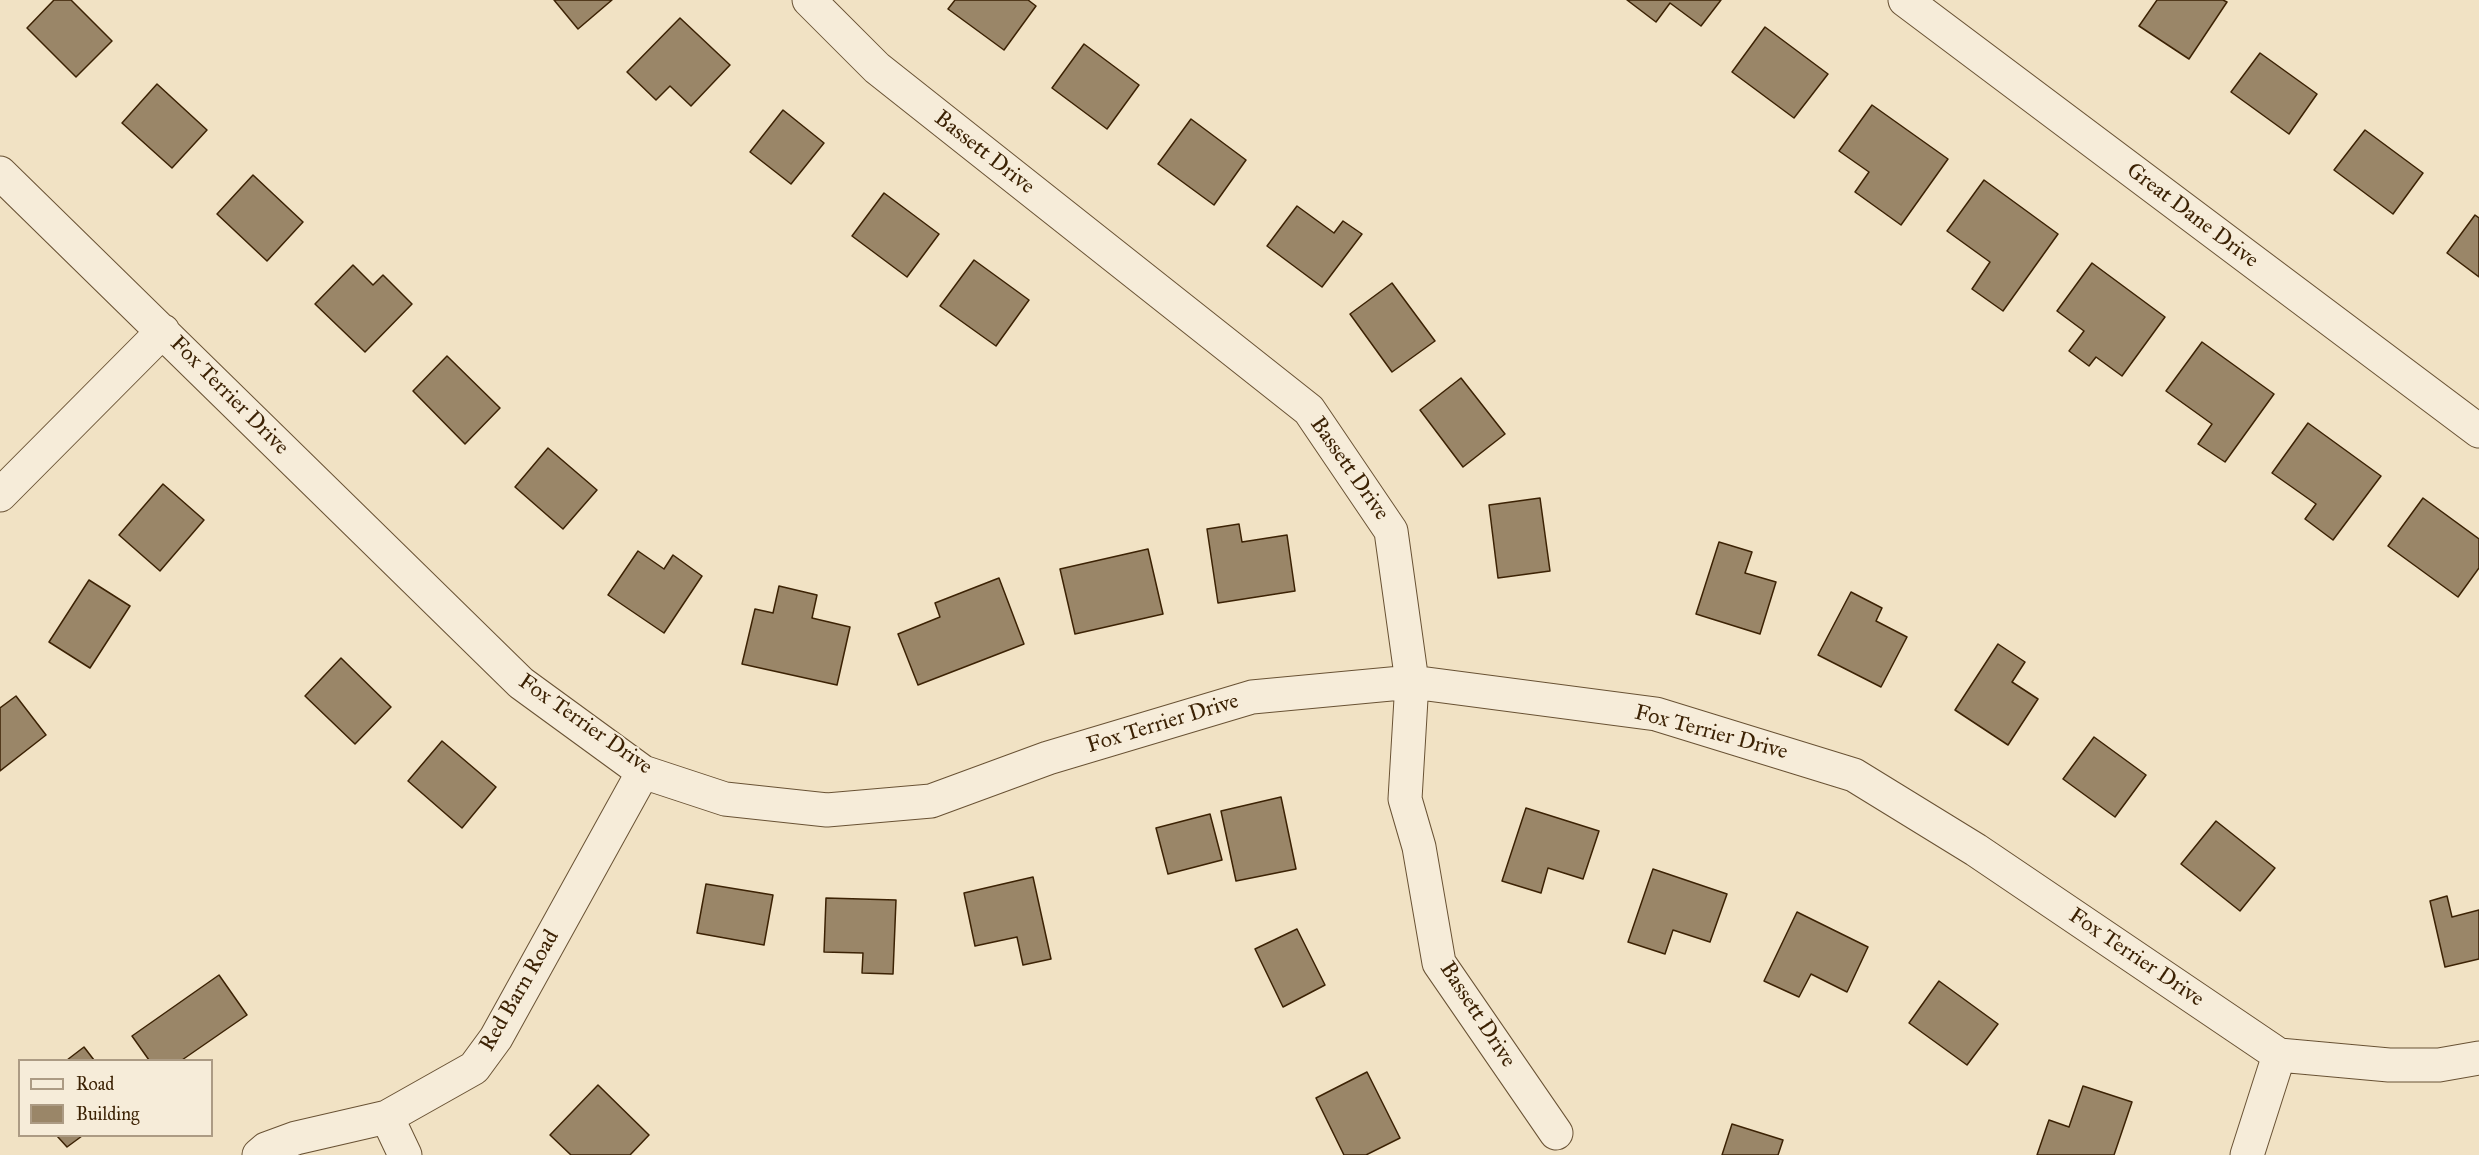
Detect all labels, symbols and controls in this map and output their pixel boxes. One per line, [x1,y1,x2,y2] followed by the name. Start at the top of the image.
[929,106,1039,200] street label: Bassett Drive
[2121,158,2263,274] street label: Great Dane Drive
[164,331,294,461] street label: Fox Terrier Drive
[1304,412,1394,526] street label: Bassett Drive
[513,669,657,781] street label: Fox Terrier Drive
[1084,688,1242,760] street label: Fox Terrier Drive
[1632,700,1790,766] street label: Fox Terrier Drive
[2063,903,2209,1013] street label: Fox Terrier Drive
[475,926,565,1056] street label: Red Barn Road
[1433,957,1521,1073] street label: Bassett Drive
[18,1059,213,1137] legend
[76,1073,114,1095] text: Road
[76,1103,139,1125] text: Building

